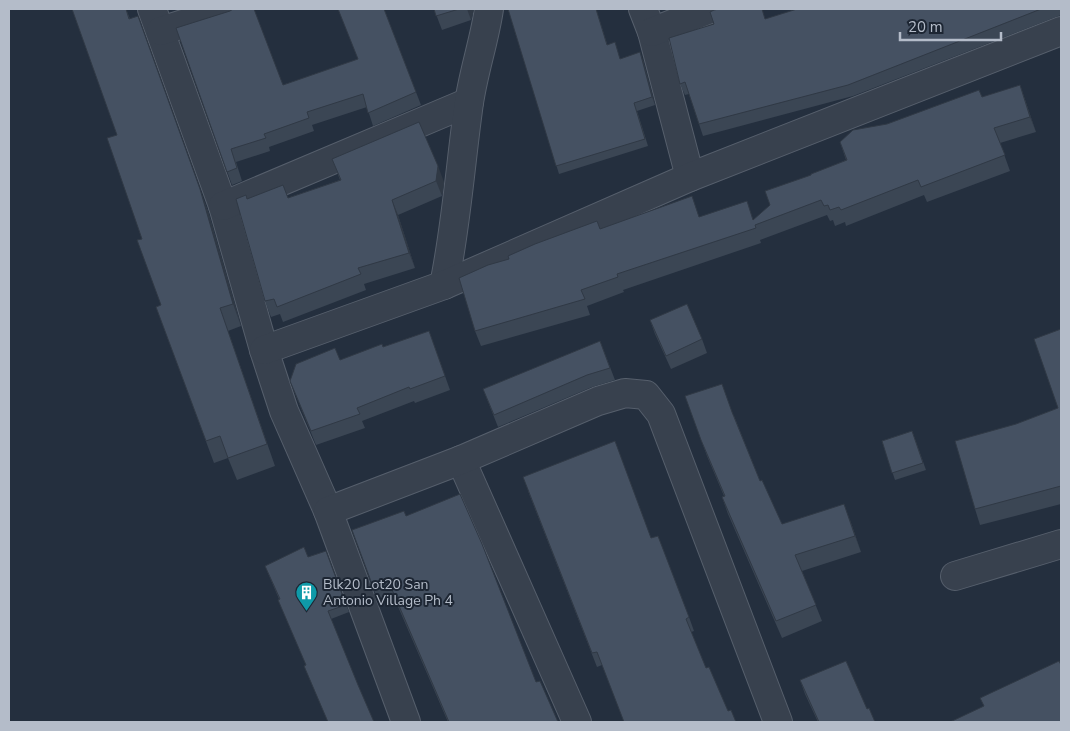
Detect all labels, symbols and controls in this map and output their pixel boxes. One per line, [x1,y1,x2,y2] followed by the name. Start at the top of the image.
[900,10,1001,42] scale bar
[908,17,943,37] text: 20 m
[323,575,453,610] place label: Blk20 Lot20 San Antonio Village Ph 4
[295,580,319,611] building icon: Blk20 Lot20 San Antonio Village Ph 4

